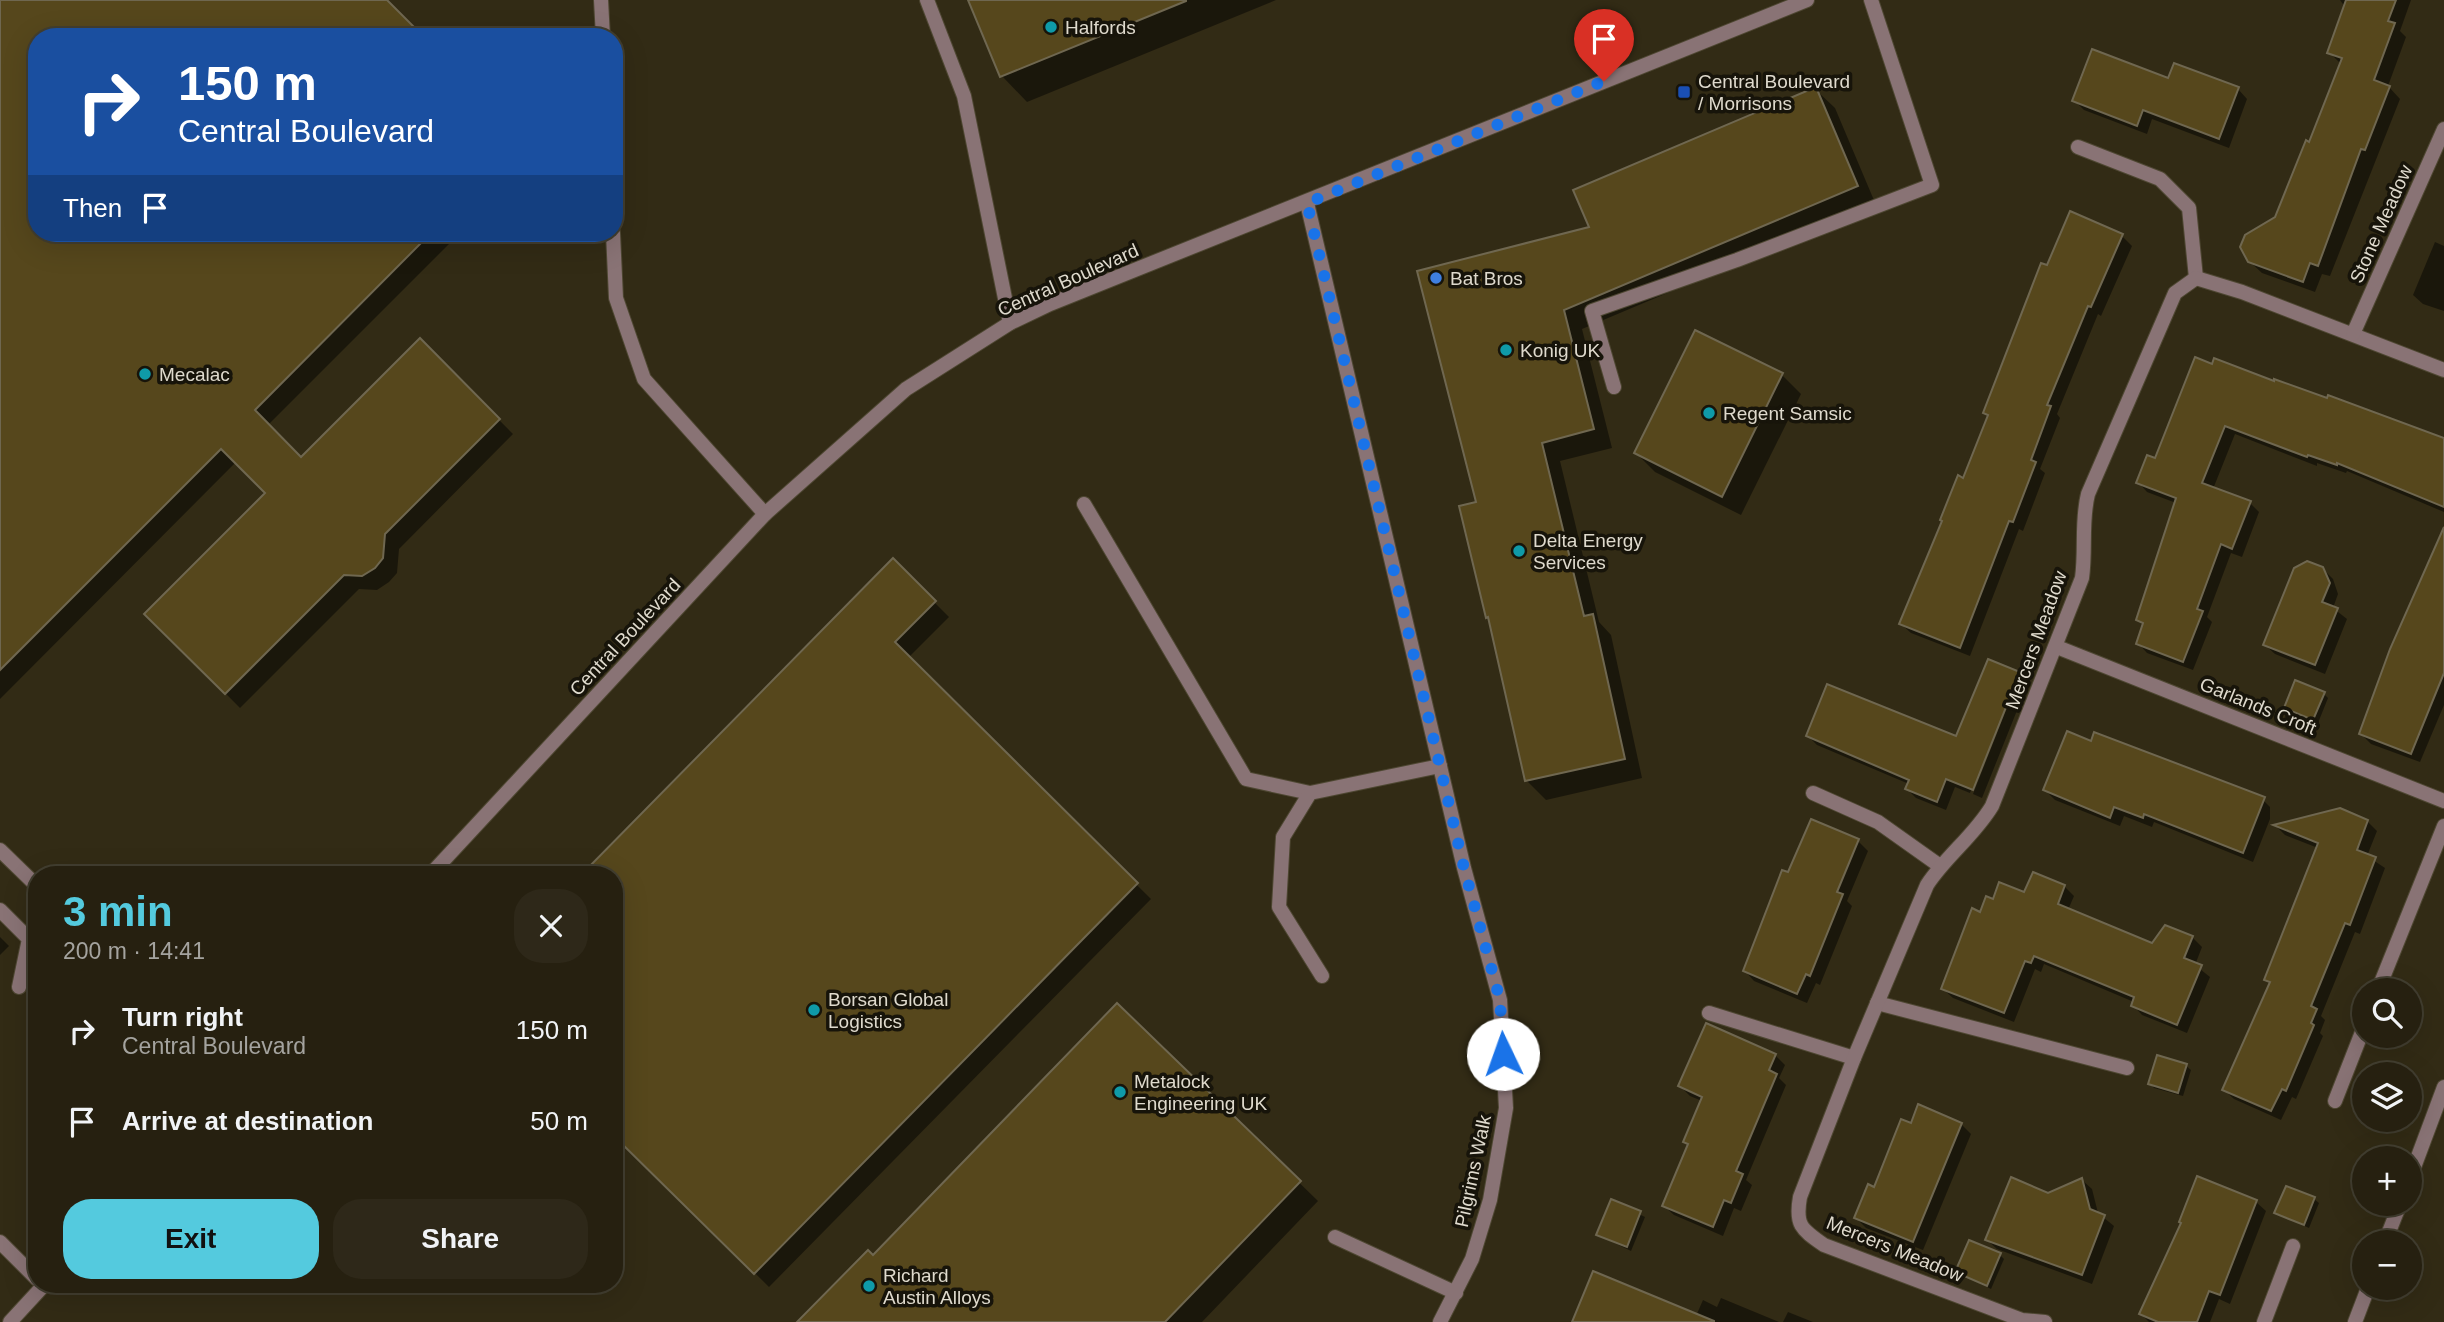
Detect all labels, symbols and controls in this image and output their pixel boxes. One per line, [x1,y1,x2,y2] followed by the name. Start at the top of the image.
[1574,9,1634,81] pin
[1065,17,1136,38] place label: Halfords
[1043,19,1059,35] marker: Halfords
[1585,20,1623,58] icon: arrive
[63,56,154,147] icon: right
[178,56,317,110] text: 150 m
[1698,71,1850,114] place label: Central Boulevard / Morrisons
[1676,84,1692,100] marker: Central Boulevard / Morrisons
[178,113,434,149] text: Central Boulevard
[2346,162,2416,286] street label: Stone Meadow
[136,189,174,227] icon: arrive
[63,193,122,223] text: Then
[994,239,1142,321] street label: Central Boulevard
[1450,268,1523,289] place label: Bat Bros
[1428,270,1444,286] marker: Bat Bros
[1520,340,1601,361] place label: Konig UK
[1498,342,1514,358] marker: Konig UK
[159,364,230,385] place label: Mecalac
[137,366,153,382] marker: Mecalac
[1723,403,1852,424] place label: Regent Samsic
[1701,405,1717,421] marker: Regent Samsic
[1533,530,1643,573] place label: Delta Energy Services
[1511,543,1527,559] marker: Delta Energy Services
[2001,568,2071,712] street label: Mercers Meadow
[565,574,685,700] street label: Central Boulevard
[2197,673,2320,739] street label: Garlands Croft
[63,888,173,935] text: 3 min
[514,889,588,963] button: close
[63,938,205,964] text: 200 m · 14:41
[2352,978,2422,1300] map controls
[2352,978,2422,1048] button: search
[828,989,948,1032] place label: Borsan Global Logistics
[122,1002,243,1032] text: Turn right
[806,1002,822,1018] marker: Borsan Global Logistics
[63,1012,101,1050] icon: right
[516,1015,588,1045] text: 150 m
[1466,1017,1540,1091] position arrow
[122,1033,306,1059] text: Central Boulevard
[2352,1062,2422,1132] button: layers
[1134,1071,1267,1114] place label: Metalock Engineering UK
[1112,1084,1128,1100] marker: Metalock Engineering UK
[63,1103,101,1141] icon: arrive
[122,1106,373,1136] text: Arrive at destination
[530,1106,588,1136] text: 50 m
[1451,1112,1495,1229] street label: Pilgrims Walk
[2352,1146,2422,1216] button: +
[63,1199,319,1279] button: Exit
[333,1199,588,1279] button: Share
[1824,1212,1967,1286] street label: Mercers Meadow
[2352,1230,2422,1300] button: −
[883,1265,991,1308] place label: Richard Austin Alloys
[861,1278,877,1294] marker: Richard Austin Alloys

